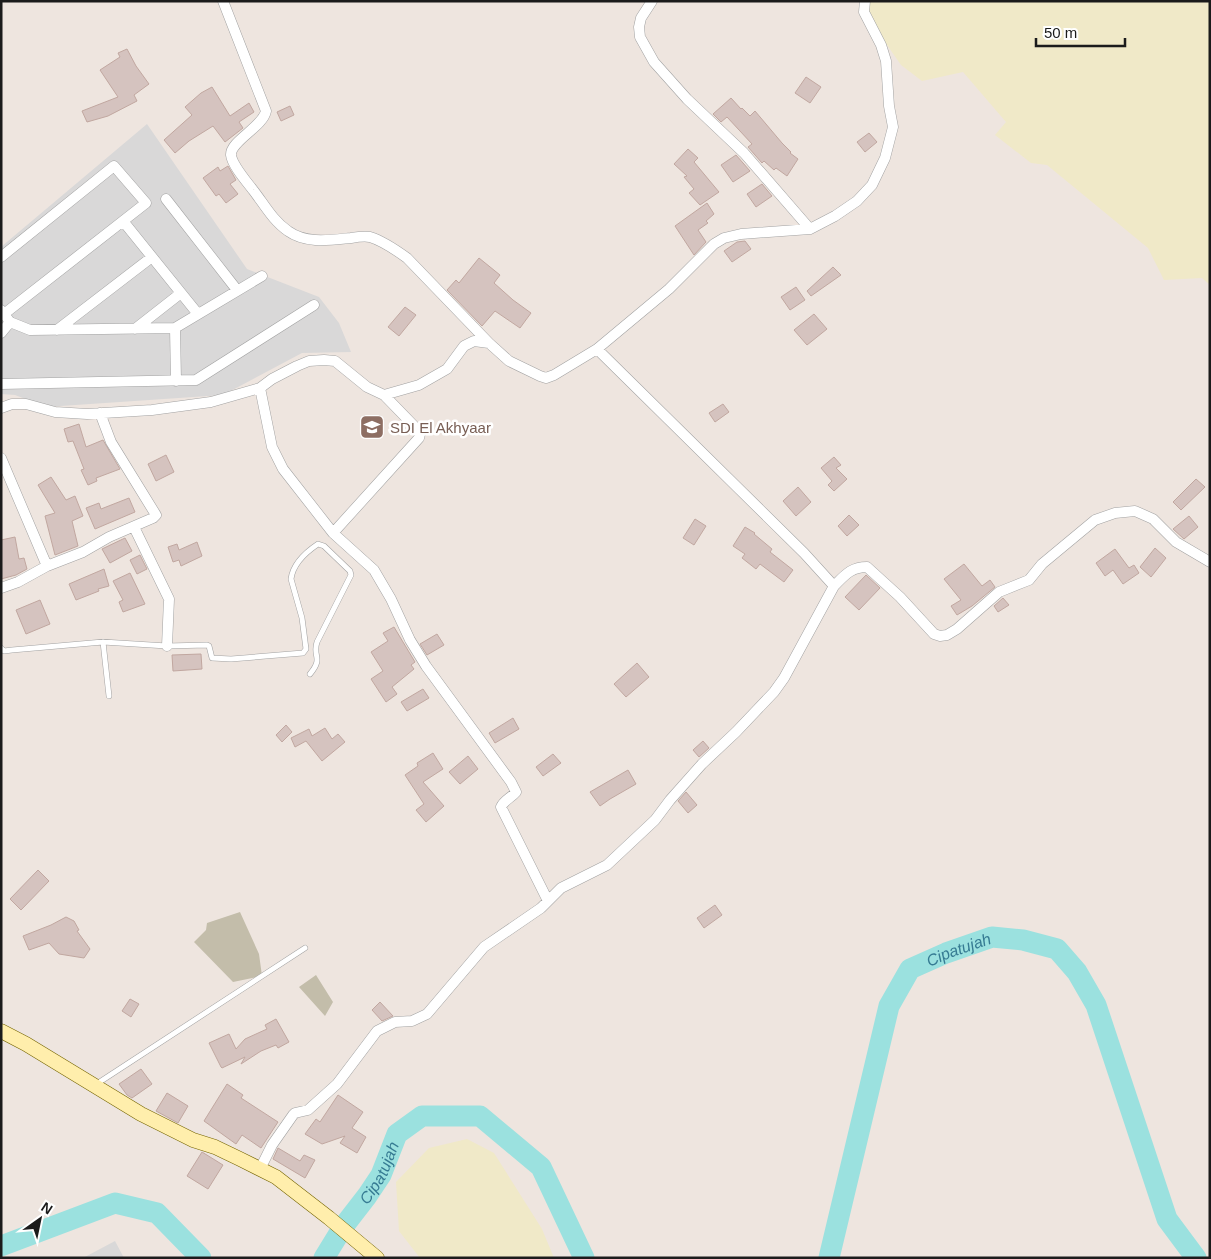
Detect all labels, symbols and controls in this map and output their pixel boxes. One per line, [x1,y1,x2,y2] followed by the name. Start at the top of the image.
[1036,15,1125,47] scale bar
[1044,24,1077,41] text: 50 m
[359,414,385,440] school or university icon: SDI El Akhyaar
[390,419,491,436] place label: SDI El Akhyaar
[924,930,993,969] water label: Cipatujah
[356,1139,402,1207] water label: Cipatujah
[15,1194,65,1244] north arrow
[38,1199,56,1218] text: N

